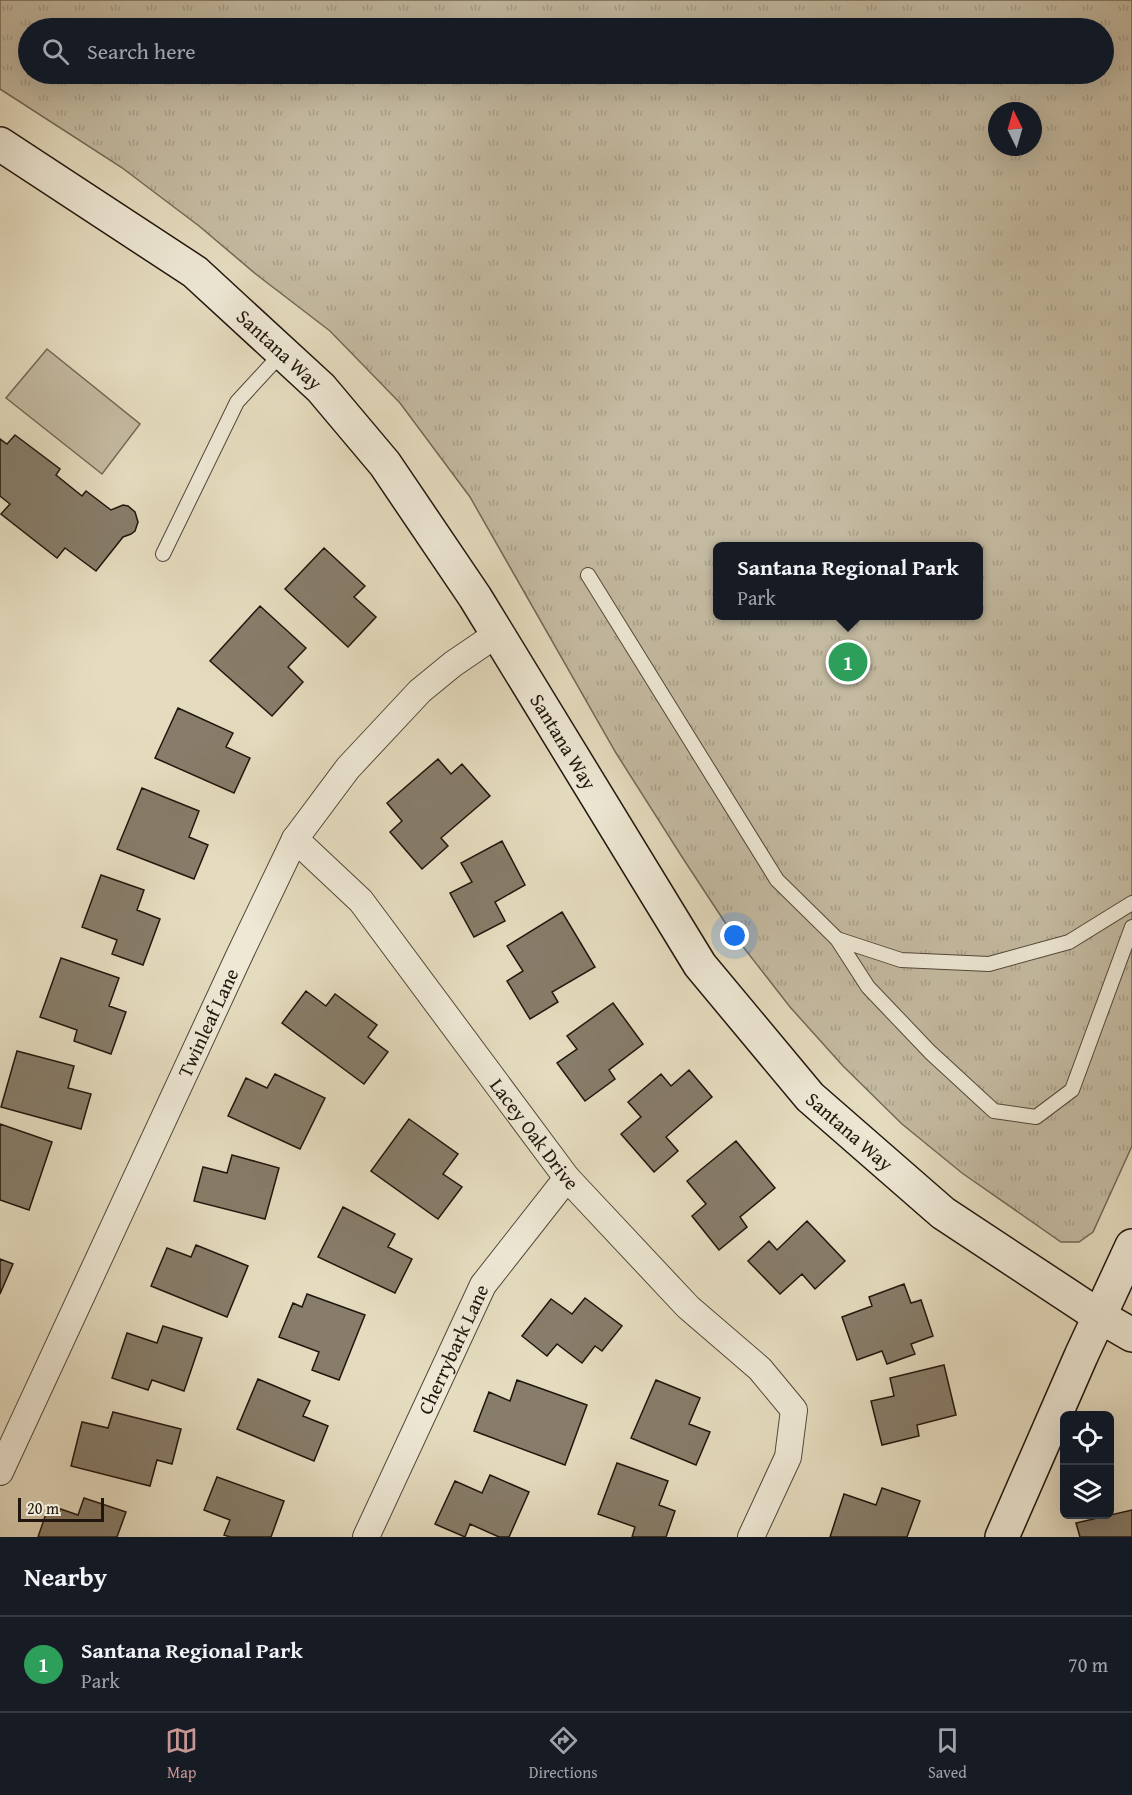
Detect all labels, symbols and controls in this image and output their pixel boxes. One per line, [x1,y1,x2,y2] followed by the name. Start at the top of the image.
[18,18,1114,84] search box
[39,35,72,68] icon: search
[87,35,196,67] text: Search here
[988,102,1042,156] north arrow
[230,302,329,397] street label: Santana Way
[713,542,983,620] popup
[737,551,959,583] text: Santana Regional Park
[737,583,776,612] text: Park
[828,640,868,684] pin: 1
[523,688,604,795] street label: Santana Way
[720,921,749,950] your location
[170,963,245,1082] street label: Twinleaf Lane
[483,1072,586,1196] street label: Lacey Oak Drive
[800,1085,900,1177] street label: Santana Way
[410,1279,495,1419] street label: Cherrybark Lane
[1060,1411,1114,1519] map controls
[1060,1411,1114,1465] button: locate
[1060,1465,1114,1519] button: layers
[18,1495,104,1522] scale bar
[27,1496,59,1520] text: 20 m
[24,1557,107,1596] text: Nearby
[81,1634,303,1666] text: Santana Regional Park
[38,1650,49,1679] text: 1
[1068,1650,1108,1679] text: 70 m
[81,1666,120,1695] text: Park
[165,1724,198,1784] tab: Map
[529,1724,598,1784] tab: Directions
[928,1724,967,1784] tab: Saved

